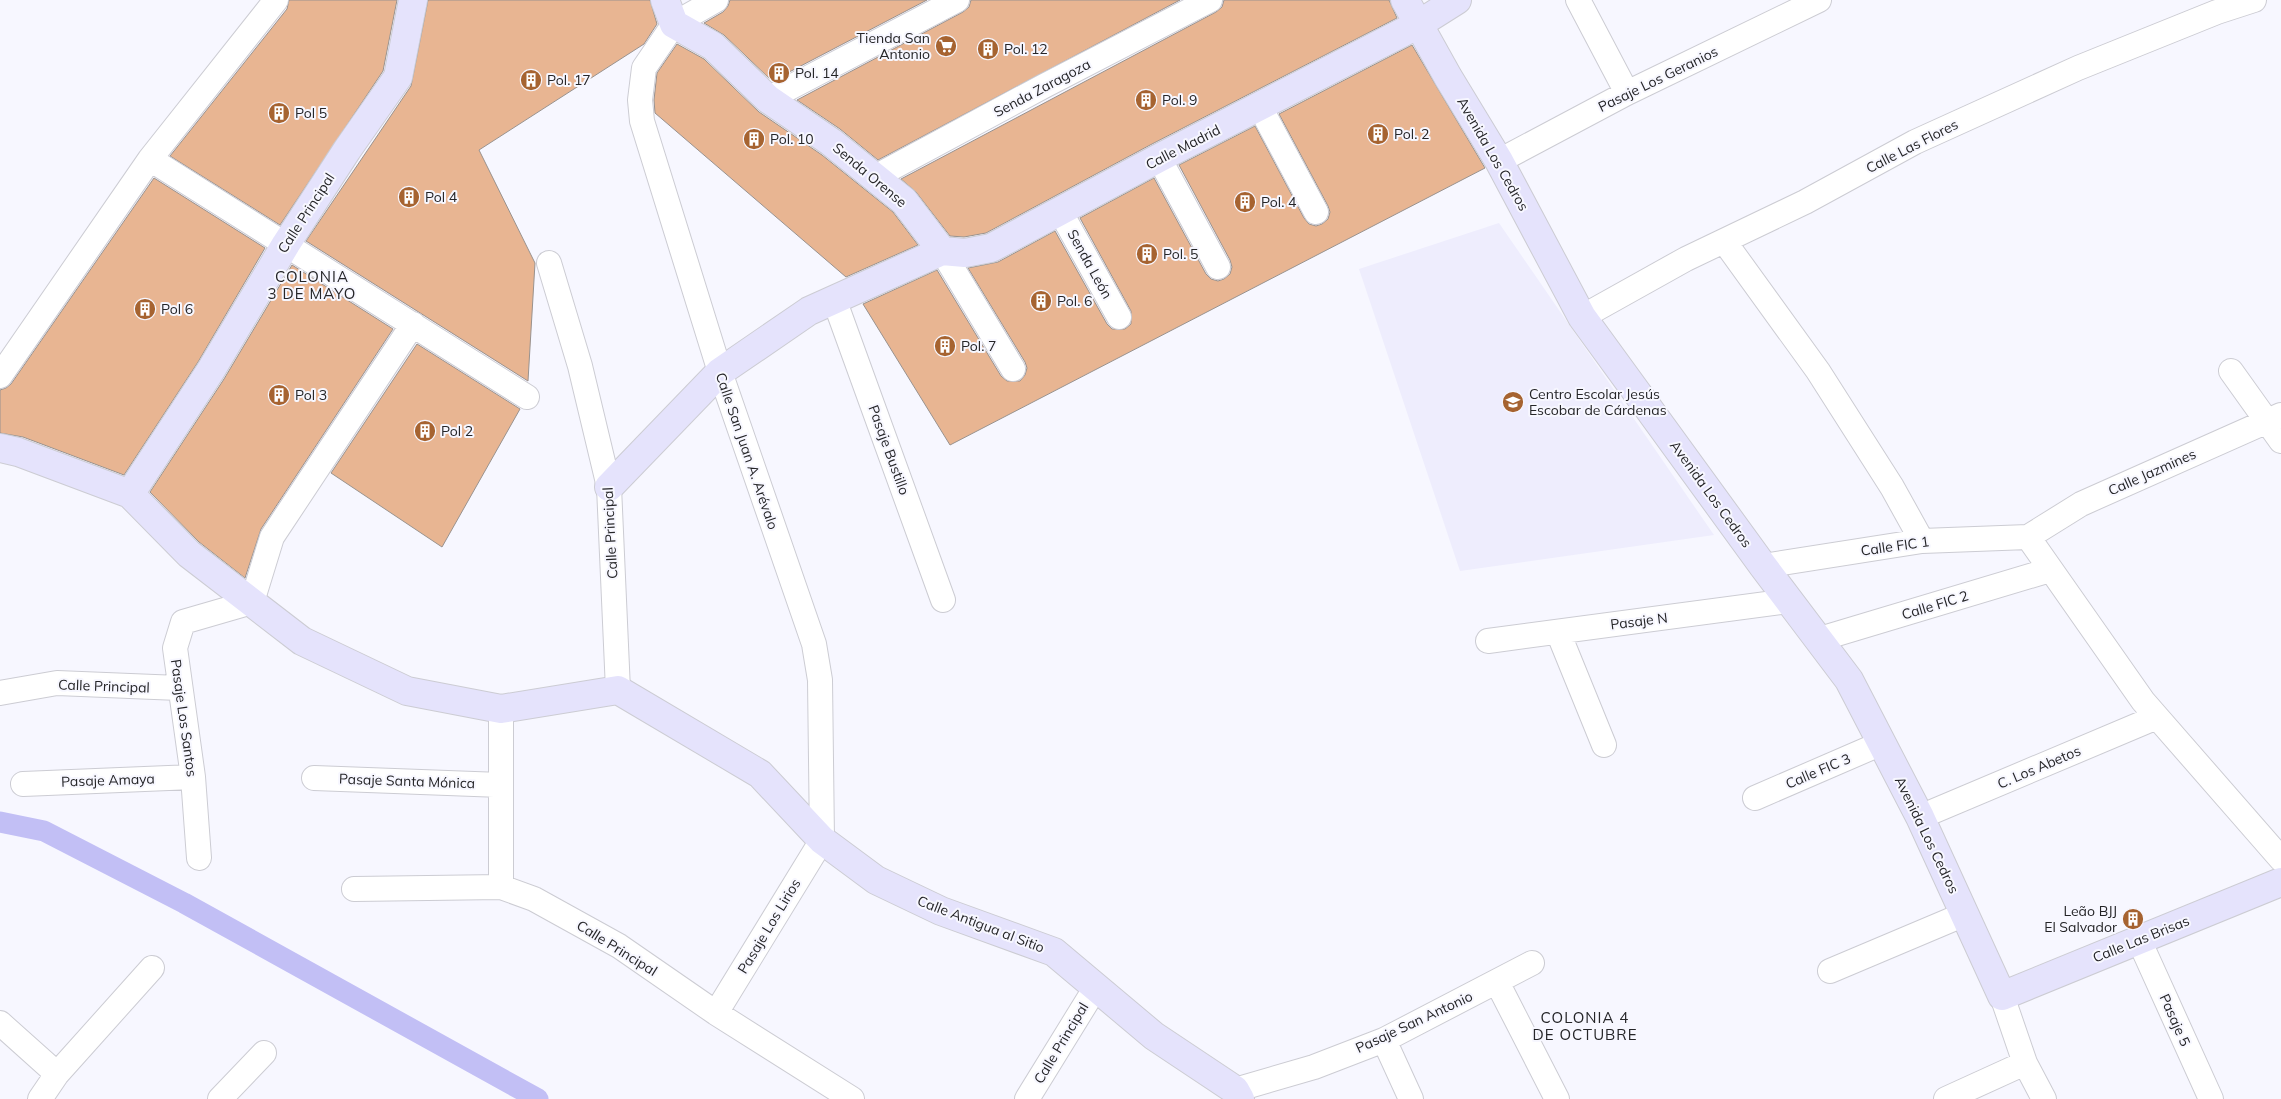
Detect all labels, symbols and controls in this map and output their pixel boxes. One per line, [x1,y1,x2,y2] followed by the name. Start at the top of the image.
[857,29,930,63] place label: Tienda San Antonio
[934,34,958,58] supermarket icon: Tienda San Antonio
[976,37,1000,61] building icon: Pol. 12
[1004,40,1048,58] place label: Pol. 12
[1595,42,1721,116] street label: Pasaje Los Geranios
[991,55,1093,121] street label: Senda Zaragoza
[767,61,791,85] building icon: Pol. 14
[795,64,839,82] place label: Pol. 14
[519,68,543,92] building icon: Pol. 17
[547,71,591,89] place label: Pol. 17
[1134,88,1158,112] building icon: Pol. 9
[1162,91,1197,109] place label: Pol. 9
[1453,94,1533,214] street label: Avenida Los Cedros
[267,101,291,125] building icon: Pol 5
[295,104,327,122] place label: Pol 5
[1863,115,1961,177] street label: Calle Las Flores
[1143,121,1223,173] street label: Calle Madrid
[1366,122,1390,146] building icon: Pol. 2
[1394,125,1429,143] place label: Pol. 2
[742,127,766,151] building icon: Pol. 10
[770,130,814,148] place label: Pol. 10
[829,139,911,211] street label: Senda Orense
[273,170,339,256] street label: Calle Principal
[397,185,421,209] building icon: Pol 4
[425,188,458,206] place label: Pol 4
[1233,190,1257,214] building icon: Pol. 4
[1261,193,1297,211] place label: Pol. 4
[1064,226,1116,302] street label: Senda León
[1135,242,1159,266] building icon: Pol. 5
[1163,245,1198,263] place label: Pol. 5
[268,267,356,303] district label: COLONIA 3 DE MAYO
[1029,289,1053,313] building icon: Pol. 6
[1057,292,1092,310] place label: Pol. 6
[133,297,157,321] building icon: Pol 6
[161,300,193,318] place label: Pol 6
[933,334,957,358] building icon: Pol. 7
[961,337,996,355] place label: Pol. 7
[712,370,782,532] street label: Calle San Juan A. Arévalo
[267,383,291,407] building icon: Pol 3
[1529,385,1667,419] place label: Centro Escolar Jesús Escobar de Cárdenas
[295,386,327,404] place label: Pol 3
[1501,390,1525,414] school or university icon: Centro Escolar Jesús Escobar de Cárdenas
[864,403,914,497] street label: Pasaje Bustillo
[413,419,437,443] building icon: Pol 2
[441,422,473,440] place label: Pol 2
[1666,437,1756,551] street label: Avenida Los Cedros
[2105,445,2199,499] street label: Calle Jazmines
[599,487,621,579] street label: Calle Principal
[1860,532,1930,560] street label: Calle FIC 1
[1899,586,1971,624] street label: Calle FIC 2
[1609,609,1669,633] street label: Pasaje N
[167,658,201,778] street label: Pasaje Los Santos
[58,675,150,697] street label: Calle Principal
[1995,741,2083,793] street label: C. Los Abetos
[1783,749,1853,793] street label: Calle FIC 3
[61,769,155,791] street label: Pasaje Amaya
[339,770,475,792] street label: Pasaje Santa Mónica
[1891,774,1963,897] street label: Avenida Los Cedros
[734,875,804,977] street label: Pasaje Los Lirios
[915,891,1047,957] street label: Calle Antigua al Sitio
[2044,902,2118,936] place label: Leão BJJ El Salvador
[2121,907,2145,931] building icon: Leão BJJ El Salvador
[2090,911,2192,967] street label: Calle Las Brisas
[573,916,661,980] street label: Calle Principal
[1353,987,1475,1057] street label: Pasaje San Antonio
[2155,991,2195,1049] street label: Pasaje 5
[1030,999,1092,1087] street label: Calle Principal
[1532,1008,1638,1044] district label: COLONIA 4 DE OCTUBRE

